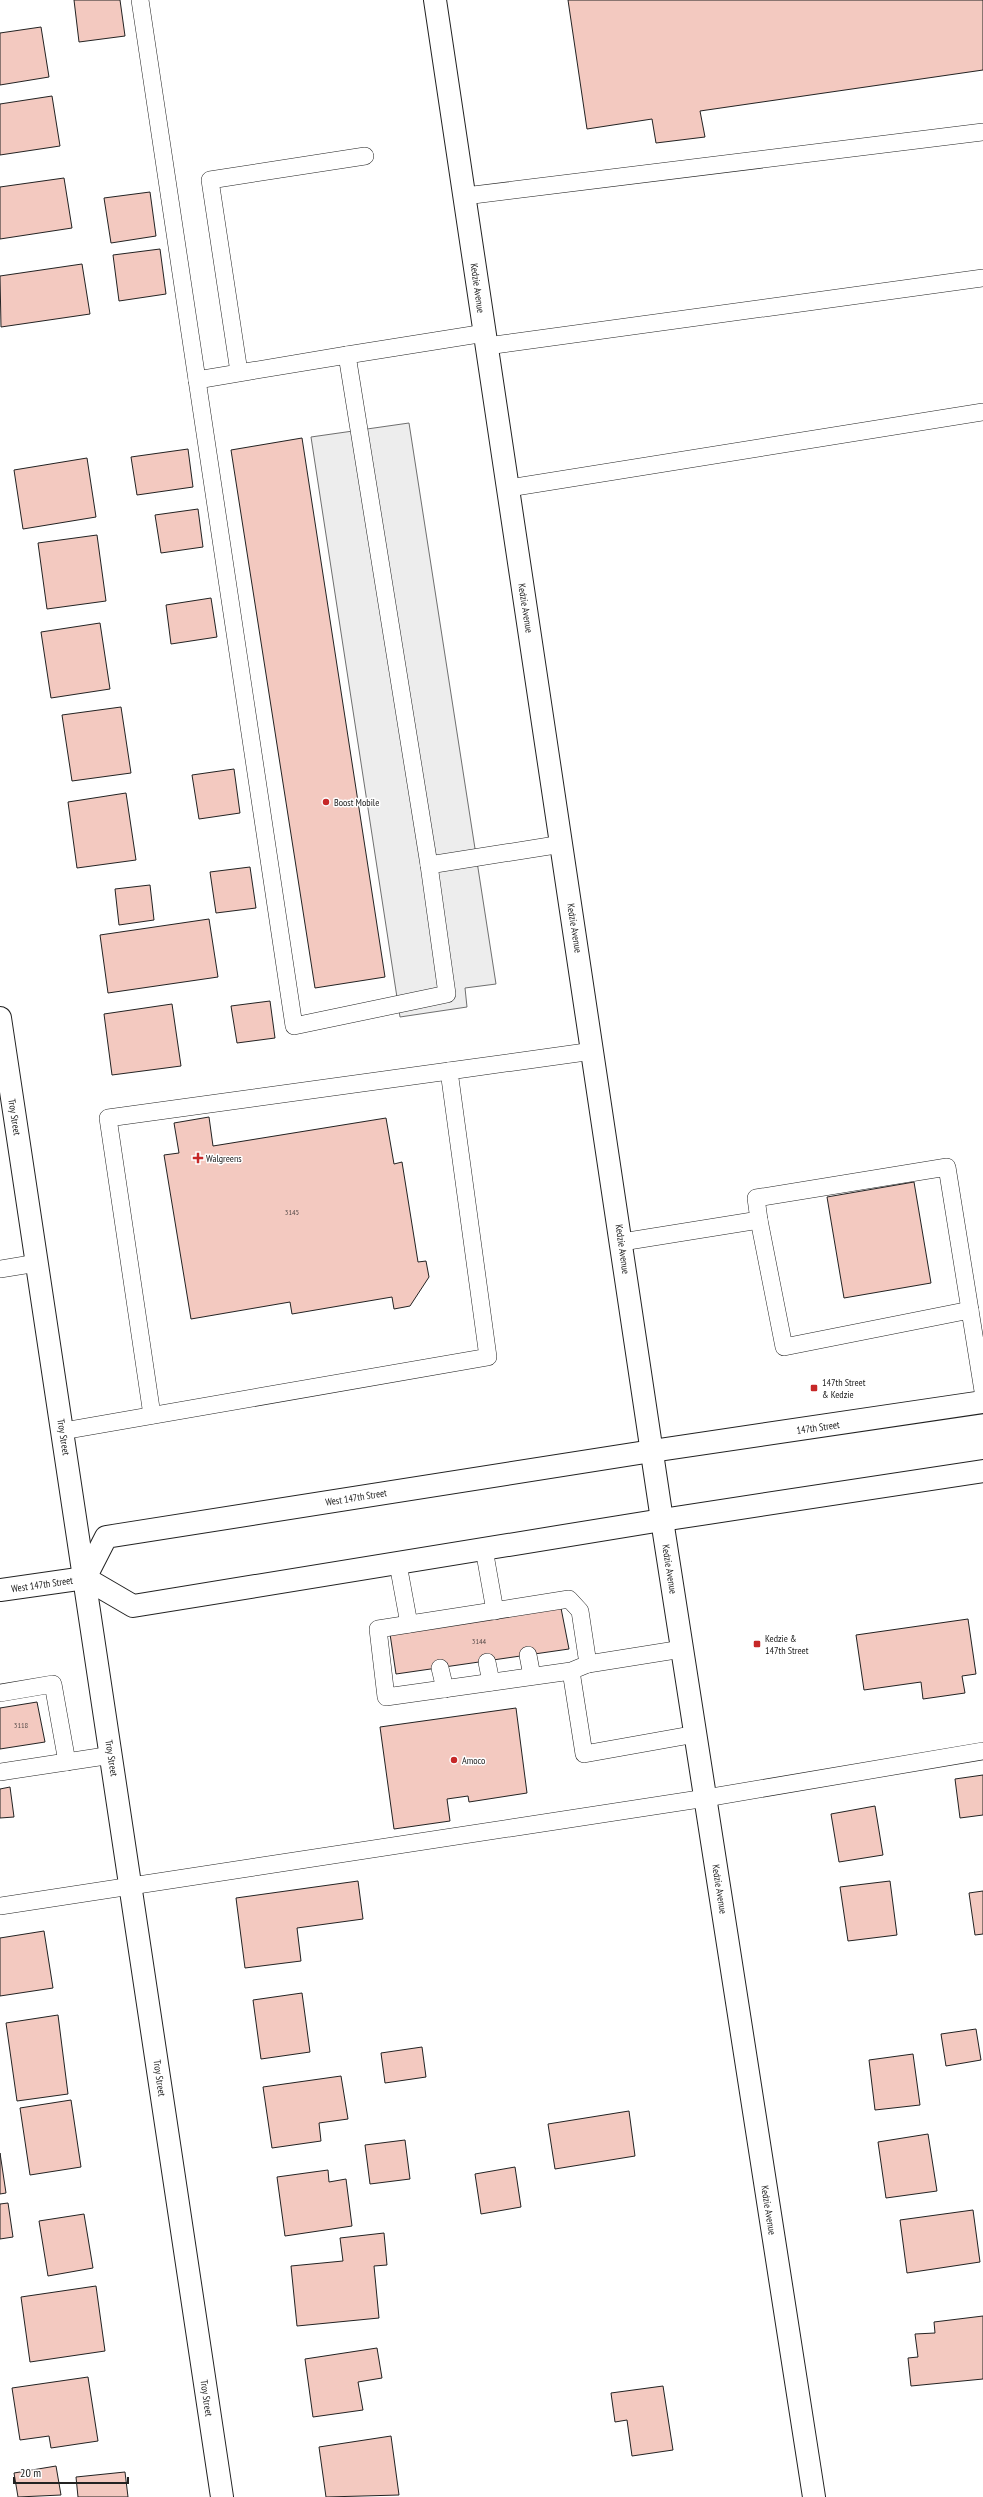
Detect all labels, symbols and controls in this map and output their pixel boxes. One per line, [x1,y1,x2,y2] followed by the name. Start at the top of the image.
[468,262,487,314] street label: Kedzie Avenue
[515,582,536,634] street label: Kedzie Avenue
[334,796,379,809] place label: Boost Mobile
[321,797,331,807] marker: Boost Mobile
[564,902,585,954] street label: Kedzie Avenue
[5,1098,24,1137] street label: Troy Street
[206,1152,242,1165] place label: Walgreens
[193,1153,203,1163] marker: Walgreens
[285,1207,299,1217] house number: 3145
[613,1223,632,1275] street label: Kedzie Avenue
[822,1376,866,1401] place label: 147th Street & Kedzie
[809,1383,819,1393] marker: 147th Street & Kedzie
[54,1418,73,1457] street label: Troy Street
[796,1418,841,1437] street label: 147th Street
[324,1486,388,1509] street label: West 147th Street
[659,1543,680,1595] street label: Kedzie Avenue
[10,1574,74,1595] street label: West 147th Street
[765,1632,809,1657] place label: Kedzie & 147th Street
[472,1636,487,1646] house number: 3144
[752,1639,762,1649] marker: Kedzie & 147th Street
[14,1720,29,1730] house number: 3118
[102,1739,121,1778] street label: Troy Street
[462,1754,485,1767] place label: Amoco
[449,1755,459,1765] marker: Amoco
[709,1863,730,1915] street label: Kedzie Avenue
[151,2059,169,2097] street label: Troy Street
[758,2184,779,2236] street label: Kedzie Avenue
[198,2379,216,2417] street label: Troy Street
[14,2459,128,2485] scale bar
[20,2465,41,2480] text: 20 m

